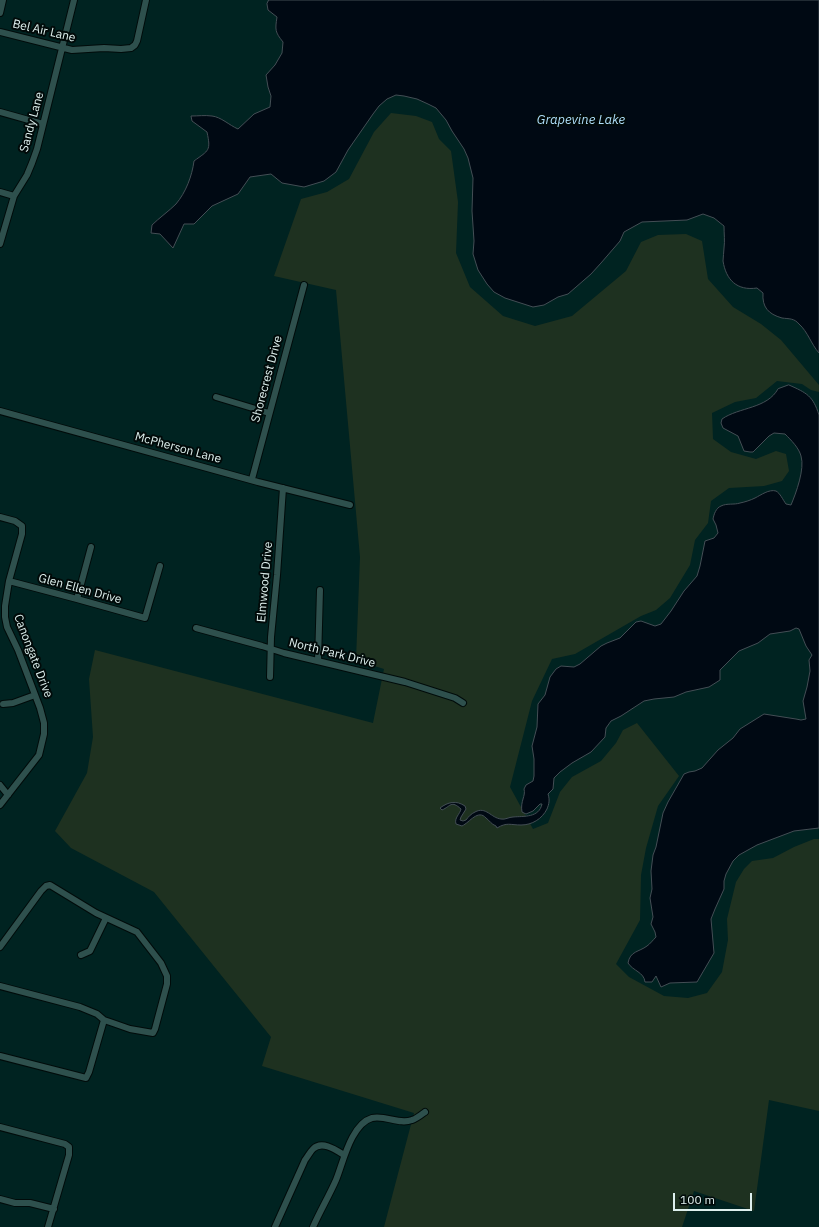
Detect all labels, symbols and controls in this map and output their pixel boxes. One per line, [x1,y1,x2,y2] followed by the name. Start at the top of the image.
[11,17,77,45] street label: Bel Air Lane
[17,90,47,154] street label: Sandy Lane
[537,112,625,128] water label: Grapevine Lake
[249,334,285,424] street label: Shorecrest Drive
[133,430,223,466] street label: McPherson Lane
[254,541,276,623] street label: Elmwood Drive
[37,571,123,607] street label: Glen Ellen Drive
[10,612,56,700] street label: Canongate Drive
[287,635,377,671] street label: North Park Drive
[675,1185,754,1211] scale bar
[680,1192,715,1207] text: 100 m

